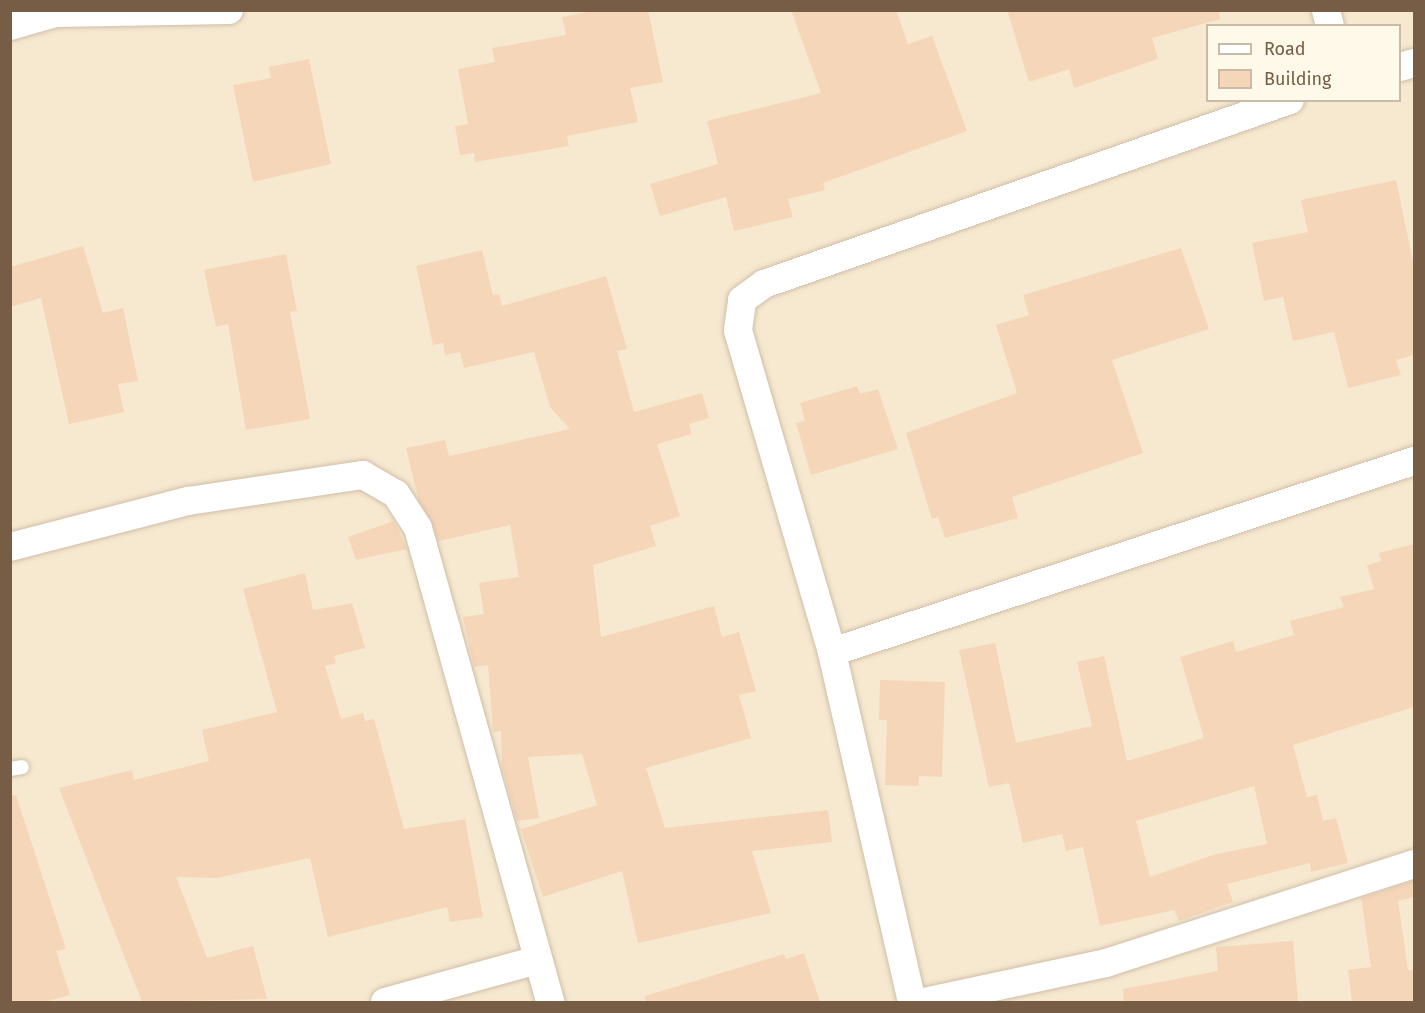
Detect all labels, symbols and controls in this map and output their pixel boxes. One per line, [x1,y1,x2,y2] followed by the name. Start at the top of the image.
[1206,24,1401,102] legend
[1264,38,1306,60] text: Road
[1264,68,1331,90] text: Building

